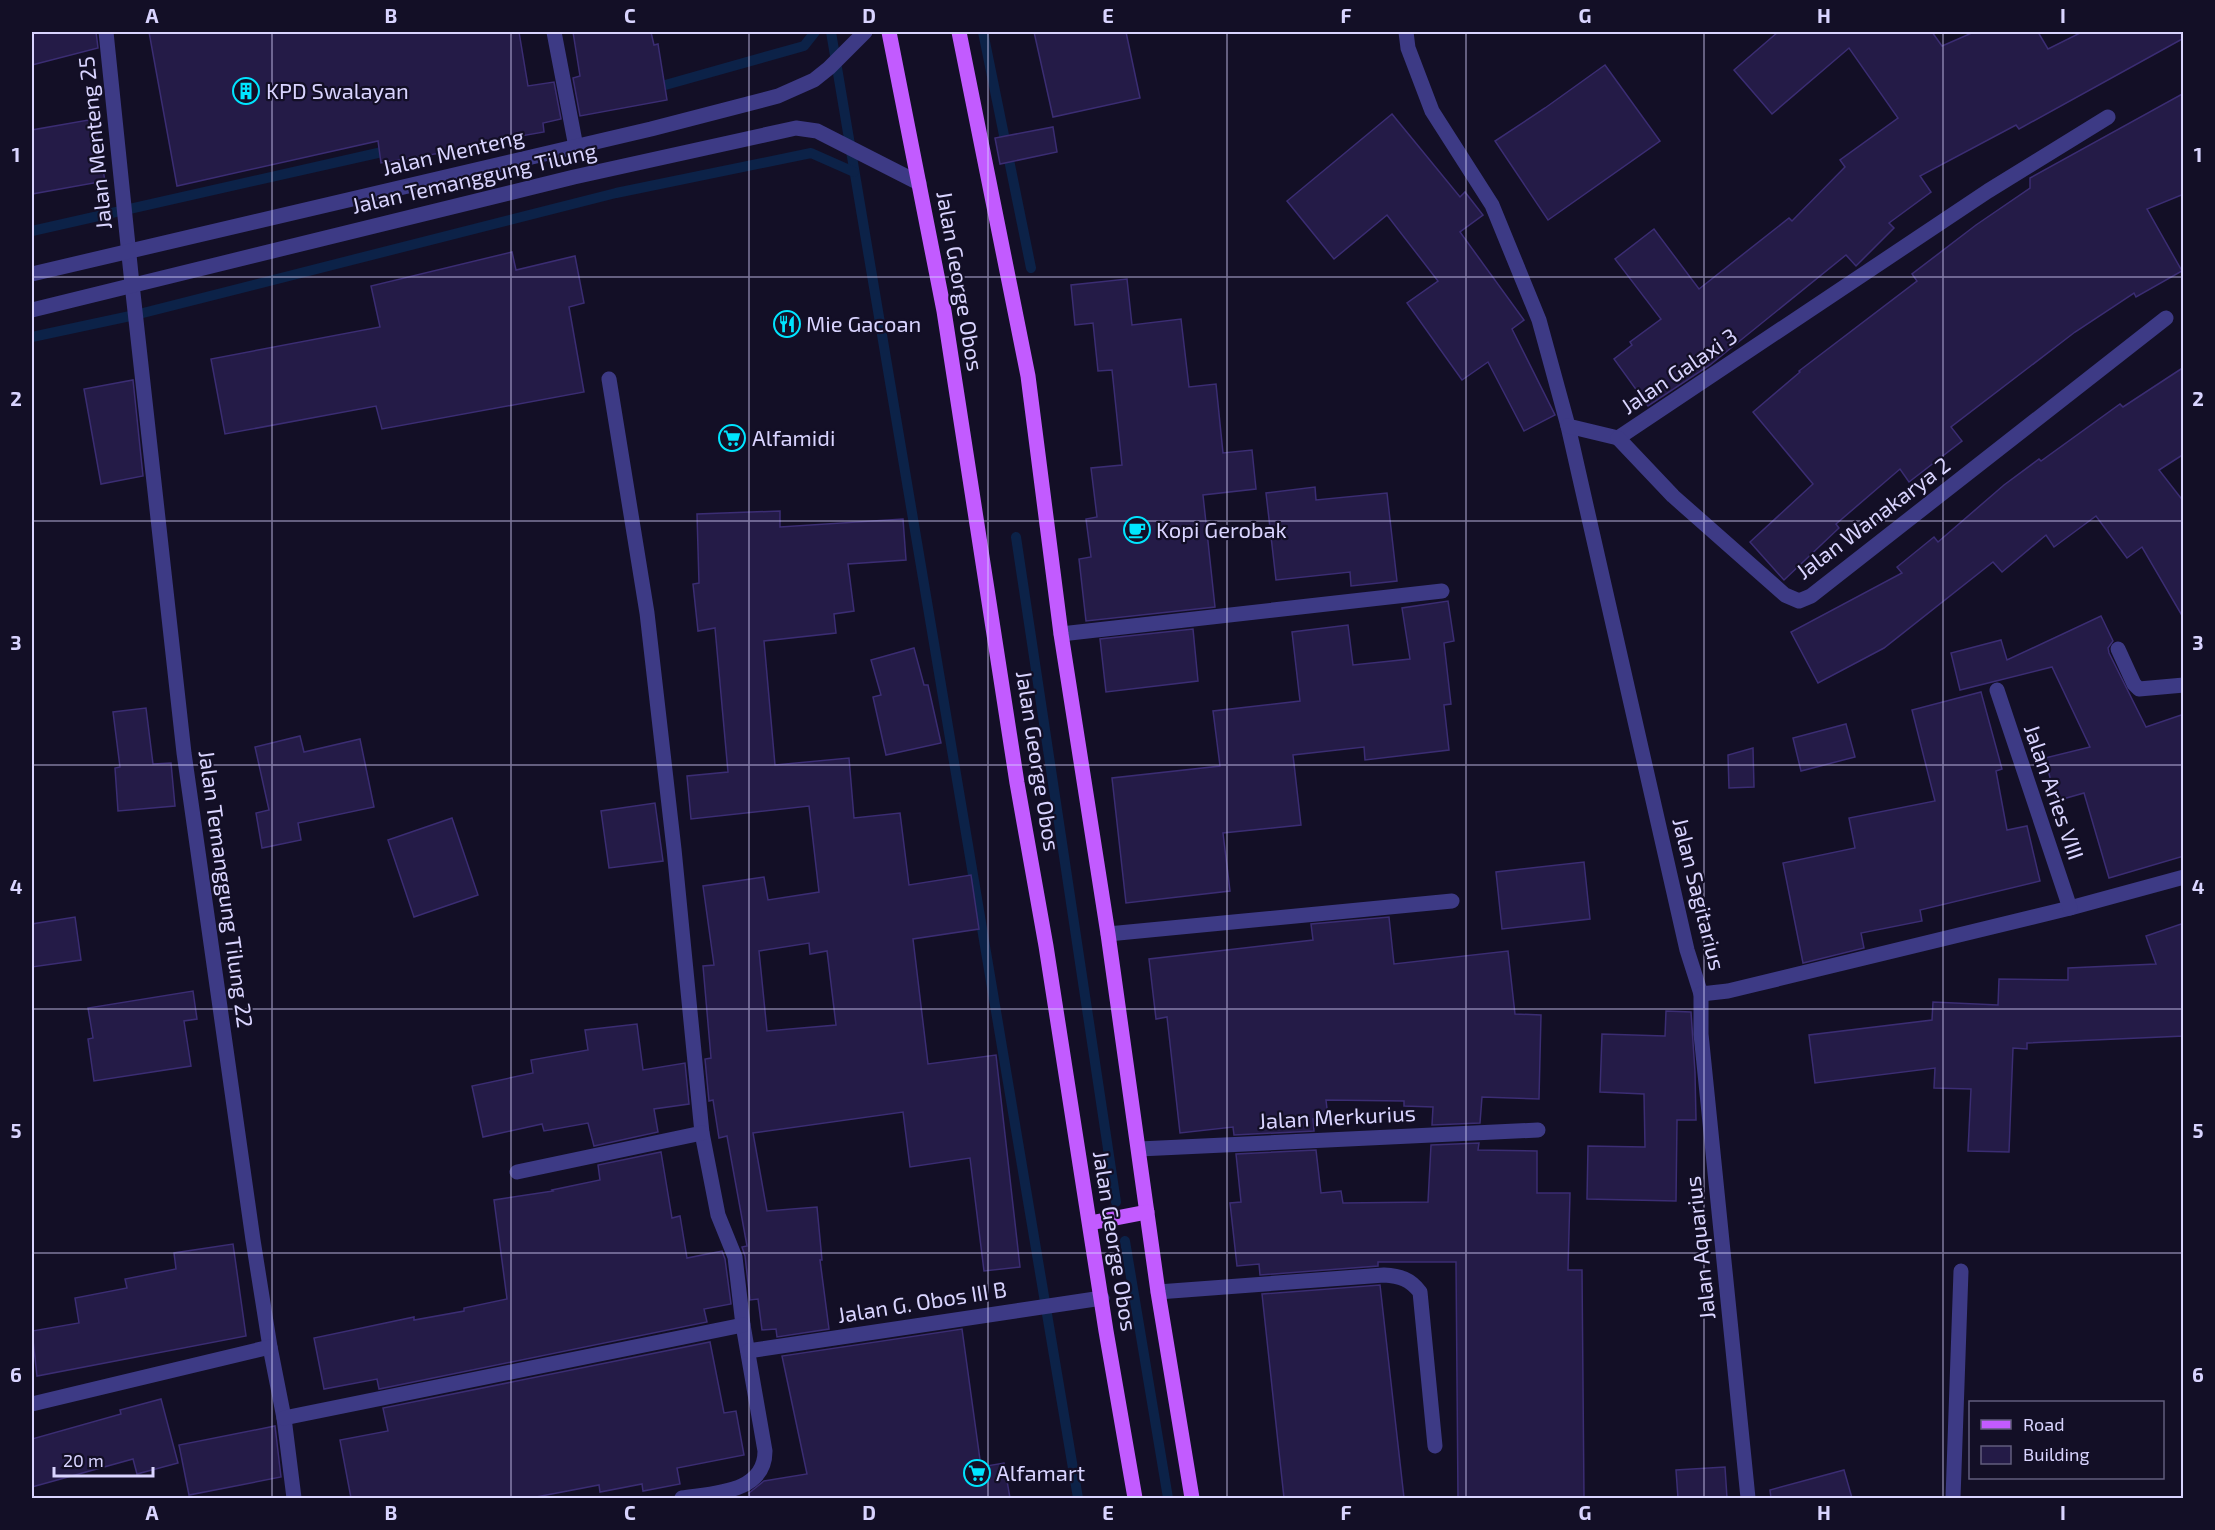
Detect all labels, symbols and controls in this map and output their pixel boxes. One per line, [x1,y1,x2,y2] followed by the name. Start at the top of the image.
[145,3,159,27] text: A
[385,3,397,27] text: B
[624,3,636,27] text: C
[862,3,876,27] text: D
[1102,3,1114,27] text: E
[1340,3,1352,27] text: F
[1579,3,1591,27] text: G
[1817,3,1831,27] text: H
[2060,3,2066,27] text: I
[72,55,116,231] street label: Jalan Menteng 25
[231,76,261,106] building icon: KPD Swalayan
[266,77,409,103] place label: KPD Swalayan
[379,122,526,180] street label: Jalan Menteng
[349,136,599,218] street label: Jalan Temanggung Tilung
[12,142,20,166] text: 1
[2194,142,2202,166] text: 1
[932,189,990,373] street label: Jalan George Obos
[772,309,802,339] restaurant icon: Mie Gacoan
[806,310,921,336] place label: Mie Gacoan
[1615,322,1741,419] street label: Jalan Galaxi 3
[10,386,22,410] text: 2
[2192,386,2204,410] text: 2
[717,423,747,453] supermarket icon: Alfamidi
[752,424,835,450] place label: Alfamidi
[1790,451,1955,584] street label: Jalan Wanakarya 2
[1122,515,1152,545] cafe icon: Kopi Gerobak
[1156,516,1287,542] place label: Kopi Gerobak
[10,630,22,654] text: 3
[2192,630,2204,654] text: 3
[1012,669,1066,853] street label: Jalan George Obos
[2020,721,2090,863] street label: Jalan Aries VIII
[195,748,259,1029] street label: Jalan Temanggung Tilung 22
[1668,815,1732,973] street label: Jalan Sagitarius
[10,874,23,898] text: 4
[2192,874,2205,898] text: 4
[1258,1099,1416,1133] street label: Jalan Merkurius
[10,1118,22,1142] text: 5
[2192,1118,2204,1142] text: 5
[1089,1149,1143,1333] street label: Jalan George Obos
[1679,1175,1719,1321] street label: Jalan Aquarius
[835,1275,1008,1327] street label: Jalan G. Obos III B
[10,1362,22,1386] text: 6
[2192,1362,2204,1386] text: 6
[1969,1401,2164,1479] legend
[2023,1413,2064,1435] text: Road
[54,1440,153,1478] scale bar
[2023,1443,2090,1465] text: Building
[63,1449,104,1471] text: 20 m
[962,1458,992,1488] supermarket icon: Alfamart
[996,1459,1085,1485] place label: Alfamart
[145,1500,159,1524] text: A
[385,1500,397,1524] text: B
[624,1500,636,1524] text: C
[862,1500,876,1524] text: D
[1102,1500,1114,1524] text: E
[1340,1500,1352,1524] text: F
[1579,1500,1591,1524] text: G
[1817,1500,1831,1524] text: H
[2060,1500,2066,1524] text: I

